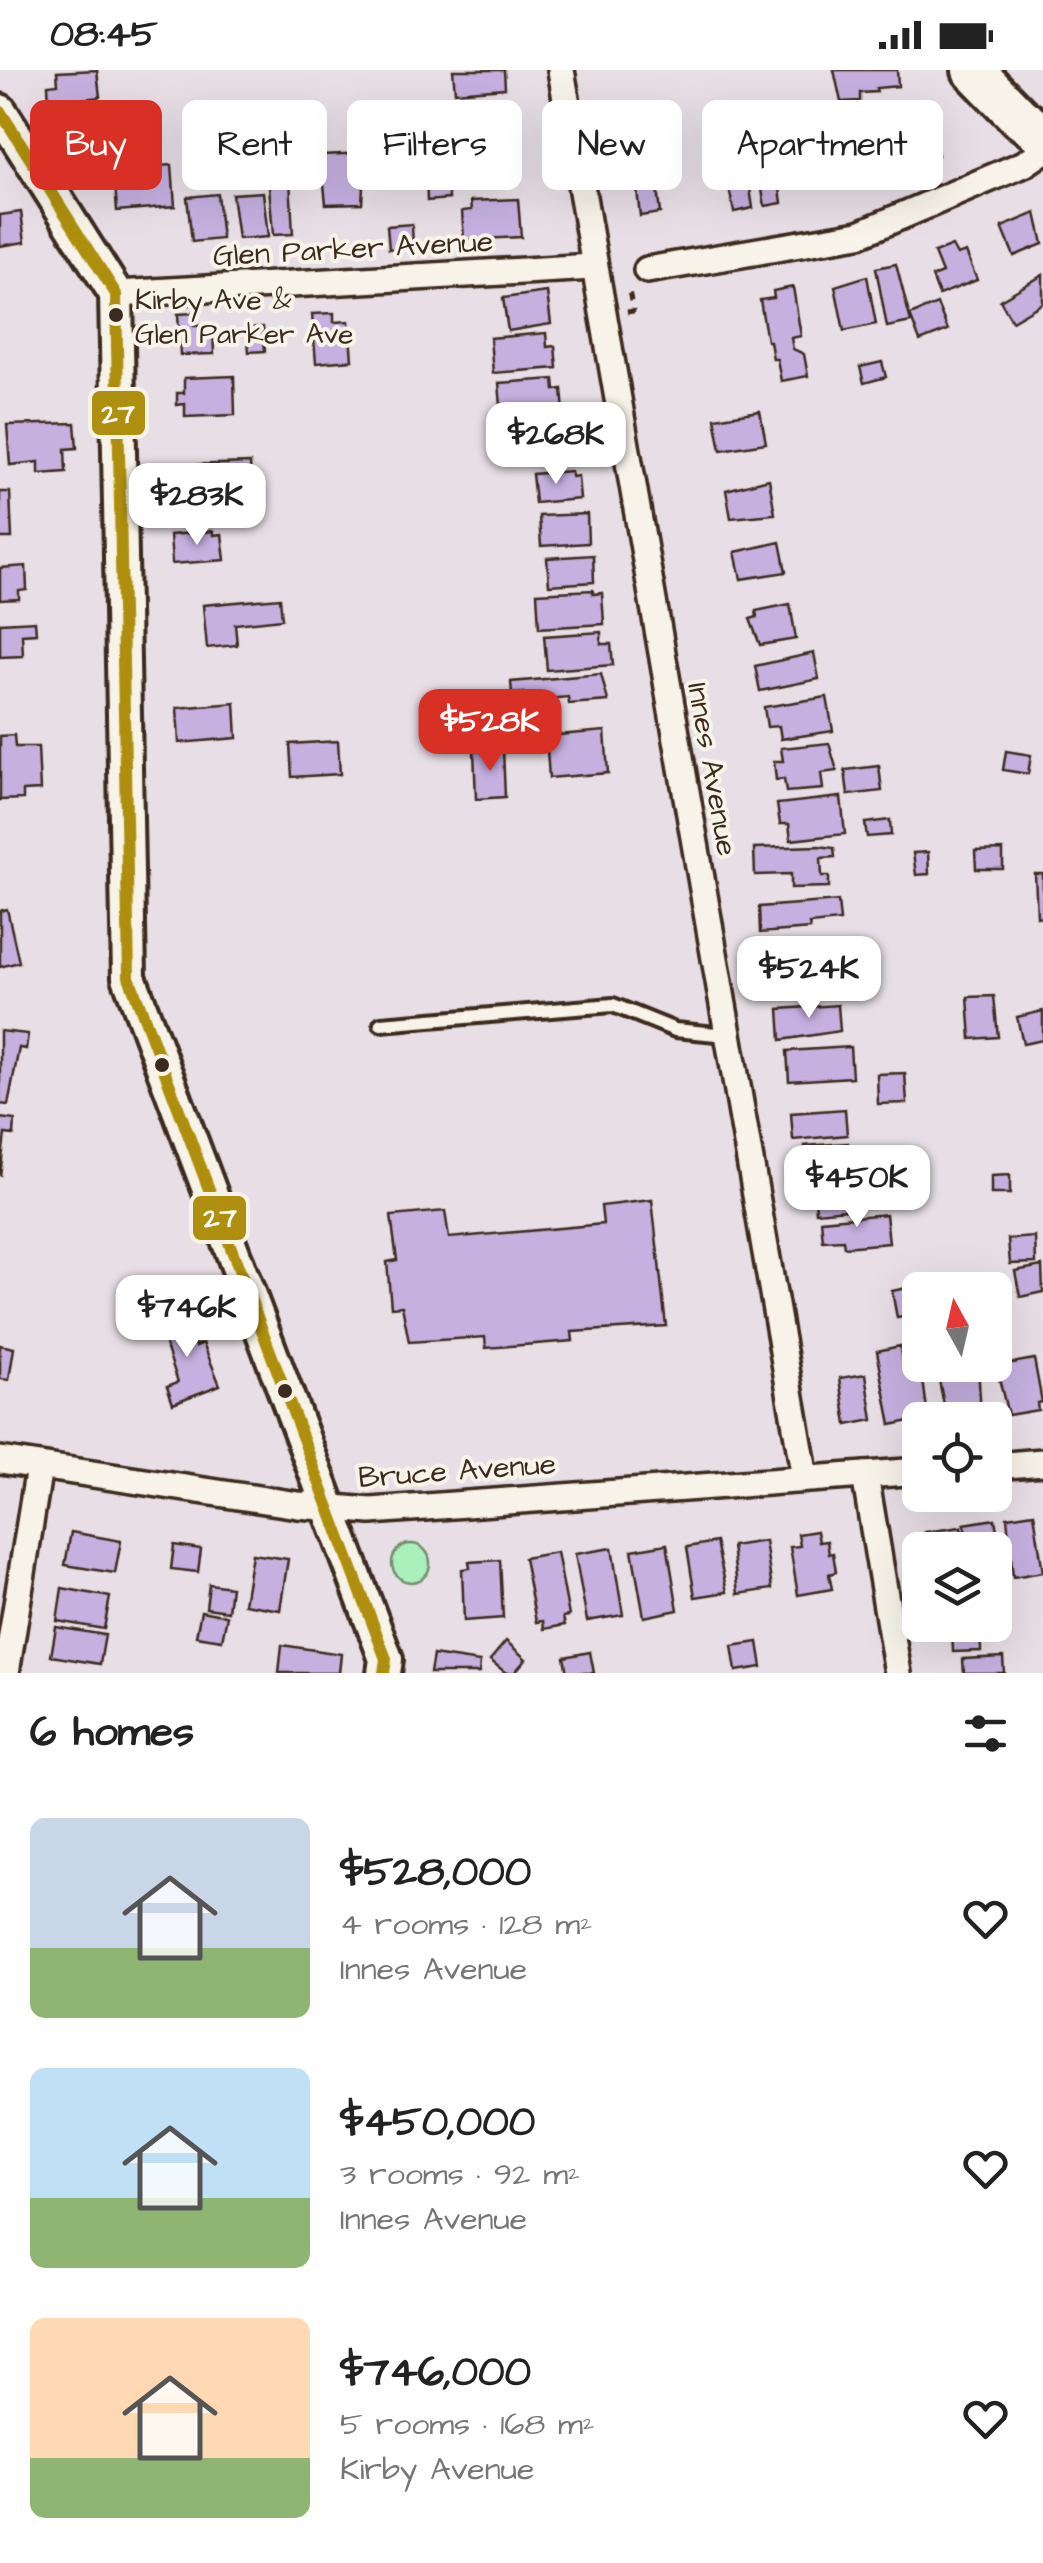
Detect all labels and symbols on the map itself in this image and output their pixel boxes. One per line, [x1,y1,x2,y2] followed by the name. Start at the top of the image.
[212,221,494,277] street label: Glen Parker Avenue
[135,281,353,354] place label: Kirby Ave & Glen Parker Ave
[106,305,126,325] marker: Kirby Ave & Glen Parker Ave
[90,389,147,437] line badge: 27
[100,395,135,434] text: 27
[486,402,626,487] pin: $268K
[127,463,267,548] pin: $283K
[676,679,748,859] street label: Innes Avenue
[420,689,560,774] pin: $528K
[739,936,879,1021] pin: $524K
[152,1055,172,1075] unlabelled marker
[787,1145,927,1230] pin: $450K
[191,1194,248,1242] line badge: 27
[202,1199,237,1238] text: 27
[902,1272,1012,1382] north arrow
[117,1275,257,1360] pin: $746K
[275,1381,295,1401] unlabelled marker
[357,1443,557,1499] street label: Bruce Avenue

